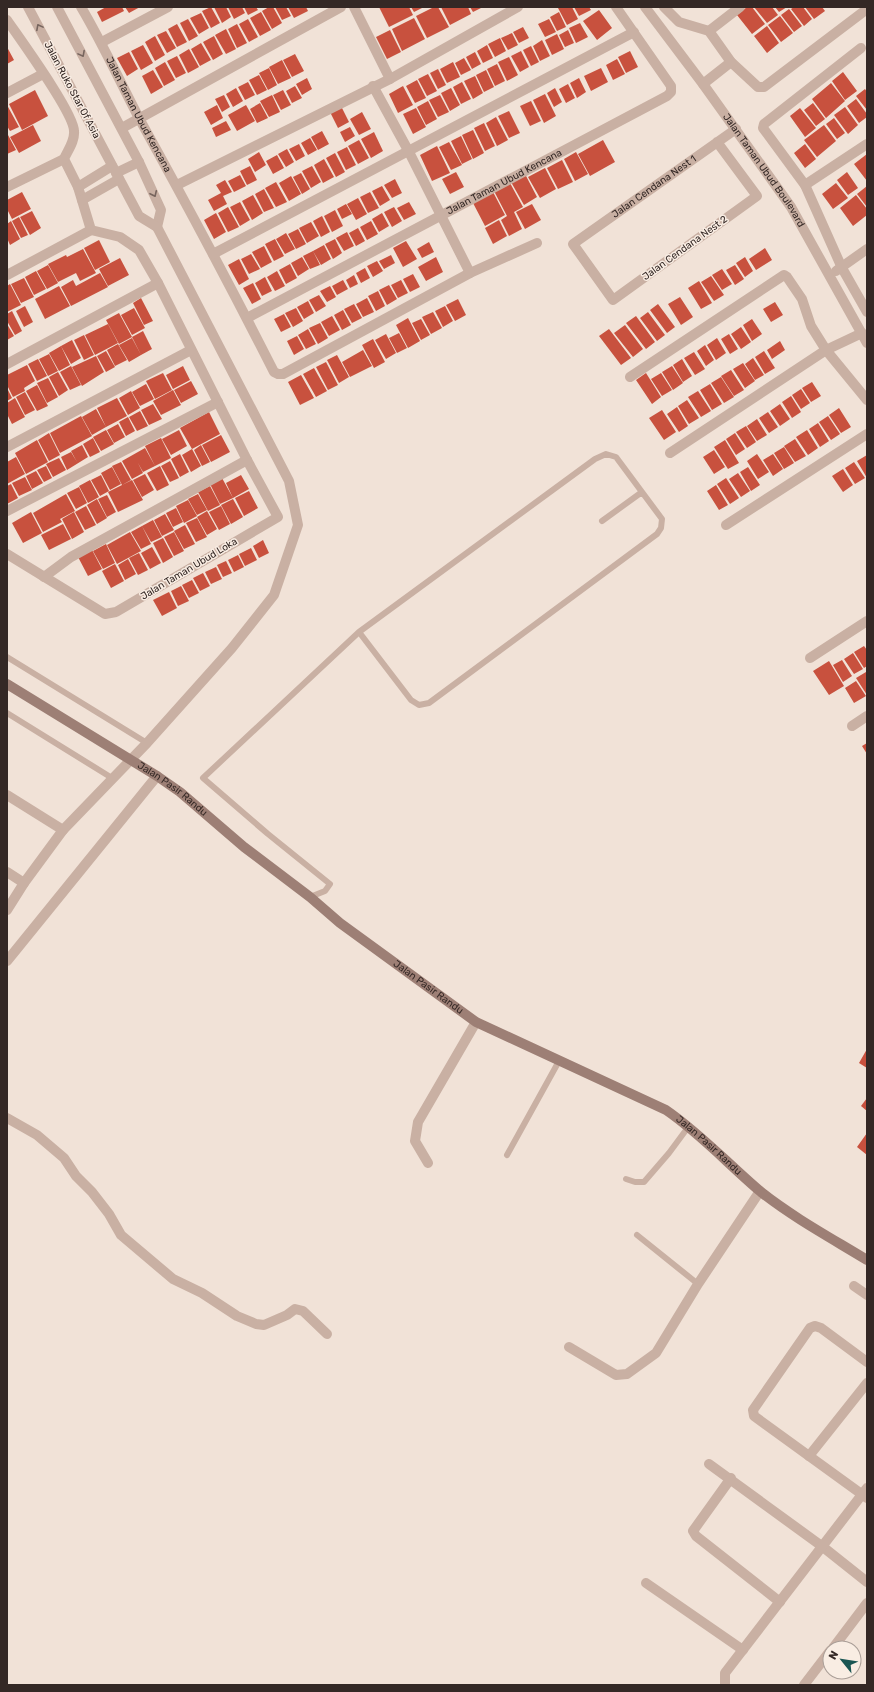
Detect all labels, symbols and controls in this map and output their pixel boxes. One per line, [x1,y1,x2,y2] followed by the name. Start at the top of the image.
[36,24,44,31] one-way arrow
[41,40,103,140] street label: Jalan Ruko Star Of Asia
[77,50,84,57] one-way arrow
[103,55,174,174] street label: Jalan Taman Ubud Kencana
[720,111,807,229] street label: Jalan Taman Ubud Boulevard
[444,147,564,217] street label: Jalan Taman Ubud Kencana
[610,153,699,221] street label: Jalan Cendana Nest 1
[149,190,157,197] one-way arrow
[640,213,730,283] street label: Jalan Cendana Nest 2
[139,535,239,603] street label: Jalan Taman Ubud Loka
[135,759,210,819] street label: Jalan Pasir Randu
[391,958,466,1017] street label: Jalan Pasir Randu
[673,1113,744,1178] street label: Jalan Pasir Randu
[822,1640,862,1680] north arrow
[826,1649,841,1662] text: N

